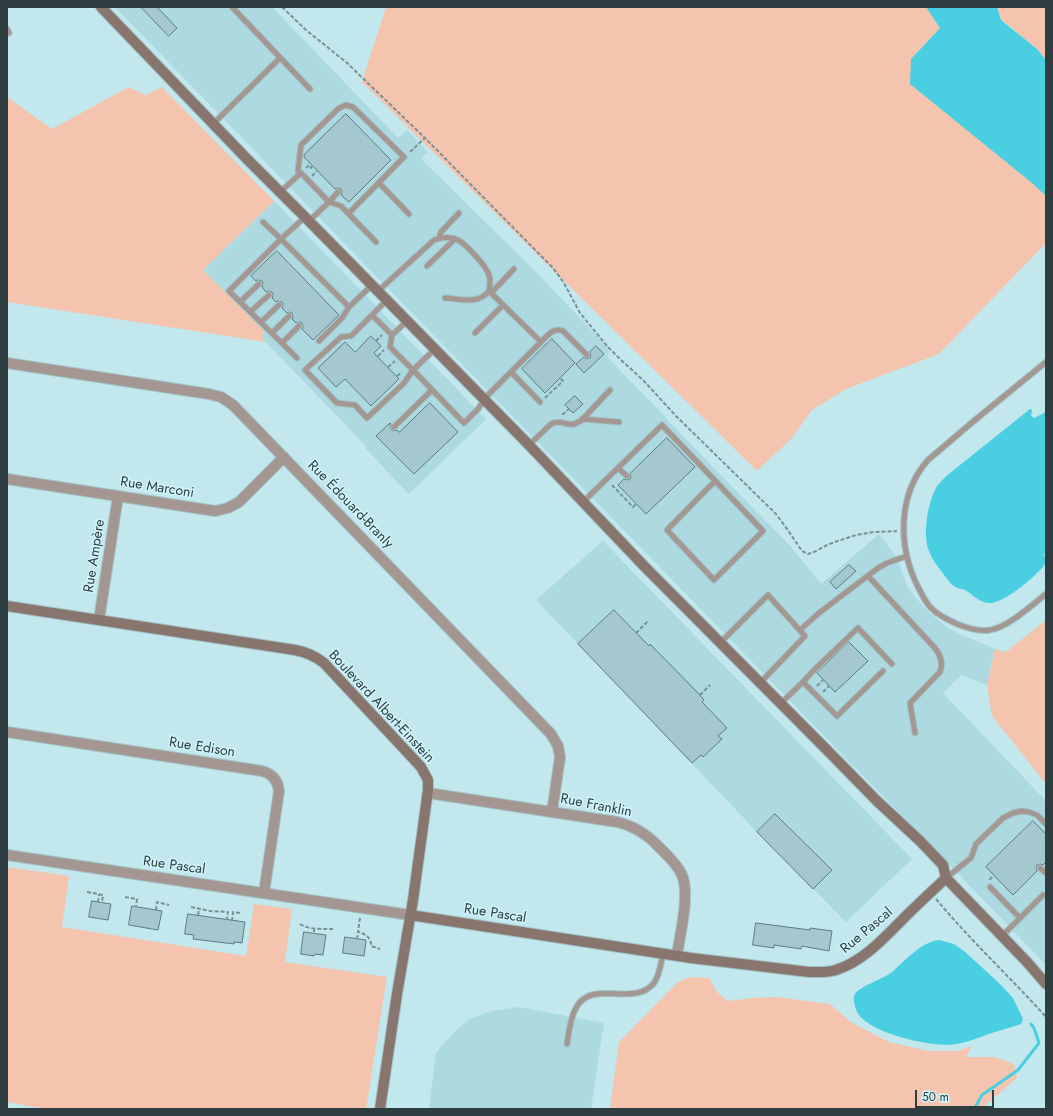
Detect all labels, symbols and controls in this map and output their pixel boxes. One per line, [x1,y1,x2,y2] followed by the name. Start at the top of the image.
[304,458,396,552] street label: Rue Édouard-Branly
[119,474,195,502] street label: Rue Marconi
[81,518,109,594] street label: Rue Ampère
[325,647,437,767] street label: Boulevard Albert-Einstein
[168,734,236,762] street label: Rue Edison
[559,791,633,821] street label: Rue Franklin
[142,853,206,879] street label: Rue Pascal
[463,901,527,927] street label: Rue Pascal
[838,904,896,958] street label: Rue Pascal
[917,1082,996,1108] scale bar
[922,1088,949,1106] text: 50 m

